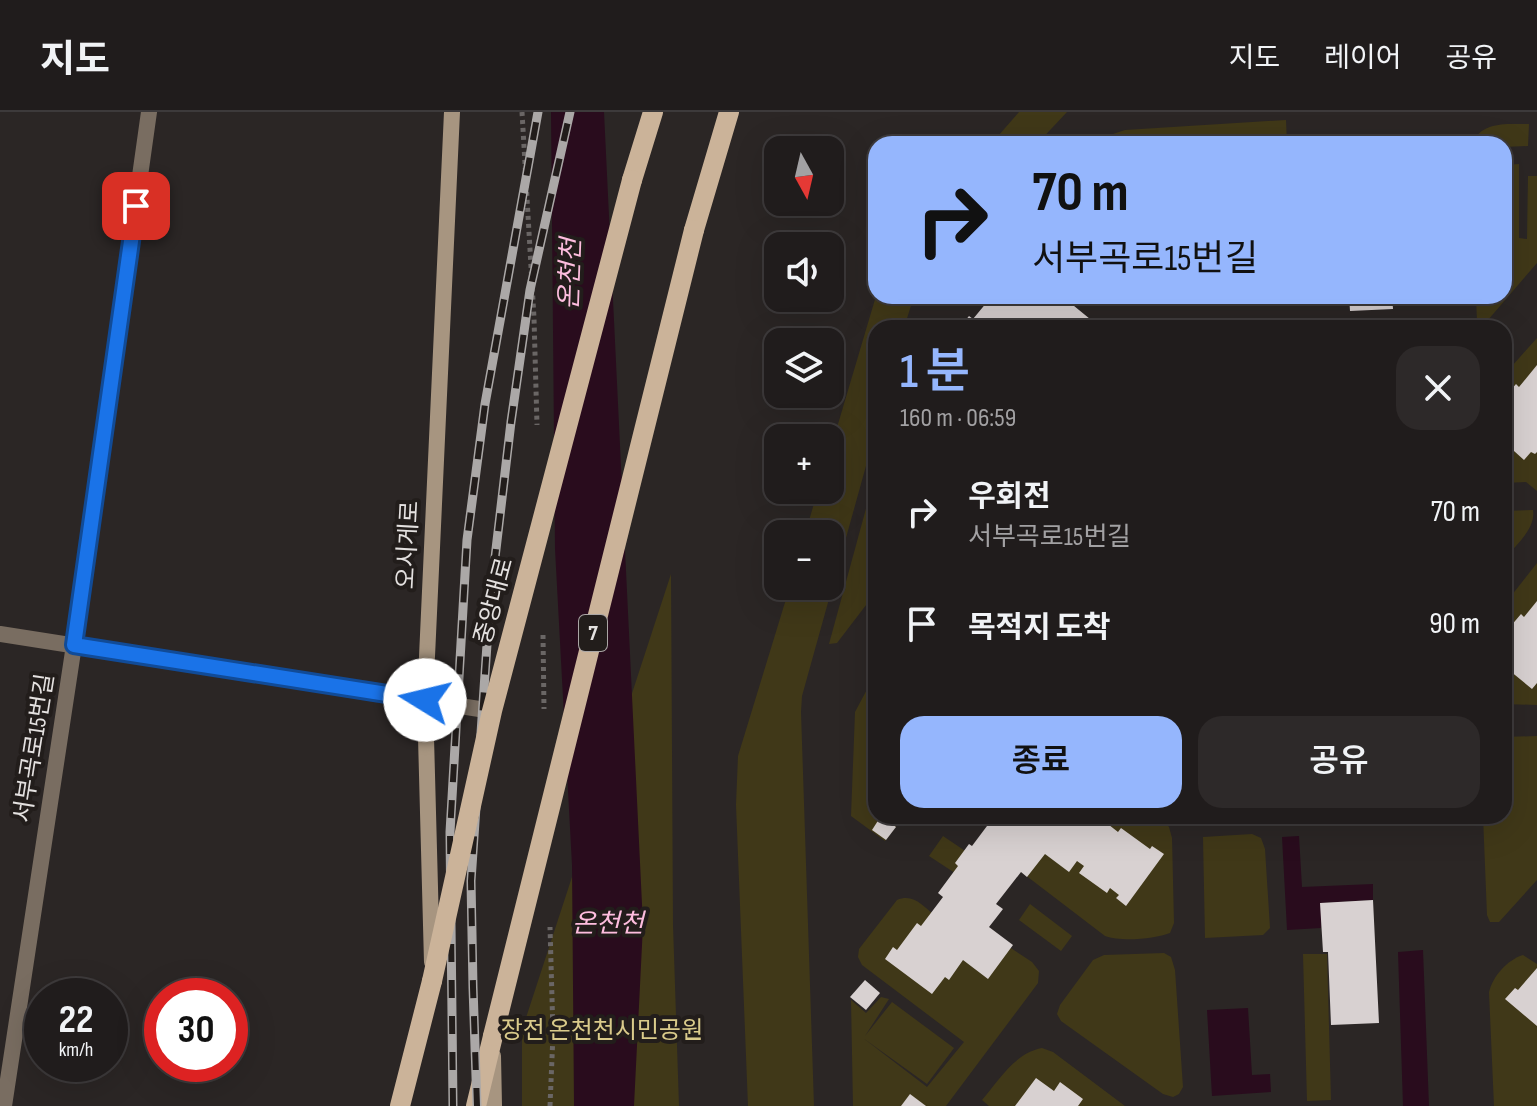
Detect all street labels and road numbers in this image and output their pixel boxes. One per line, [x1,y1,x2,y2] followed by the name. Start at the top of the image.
[391,500,425,590] street label: 오시게로
[469,555,519,647] street label: 중앙대로
[579,615,607,651] road number: 7
[8,671,60,825] street label: 서부곡로15번길

